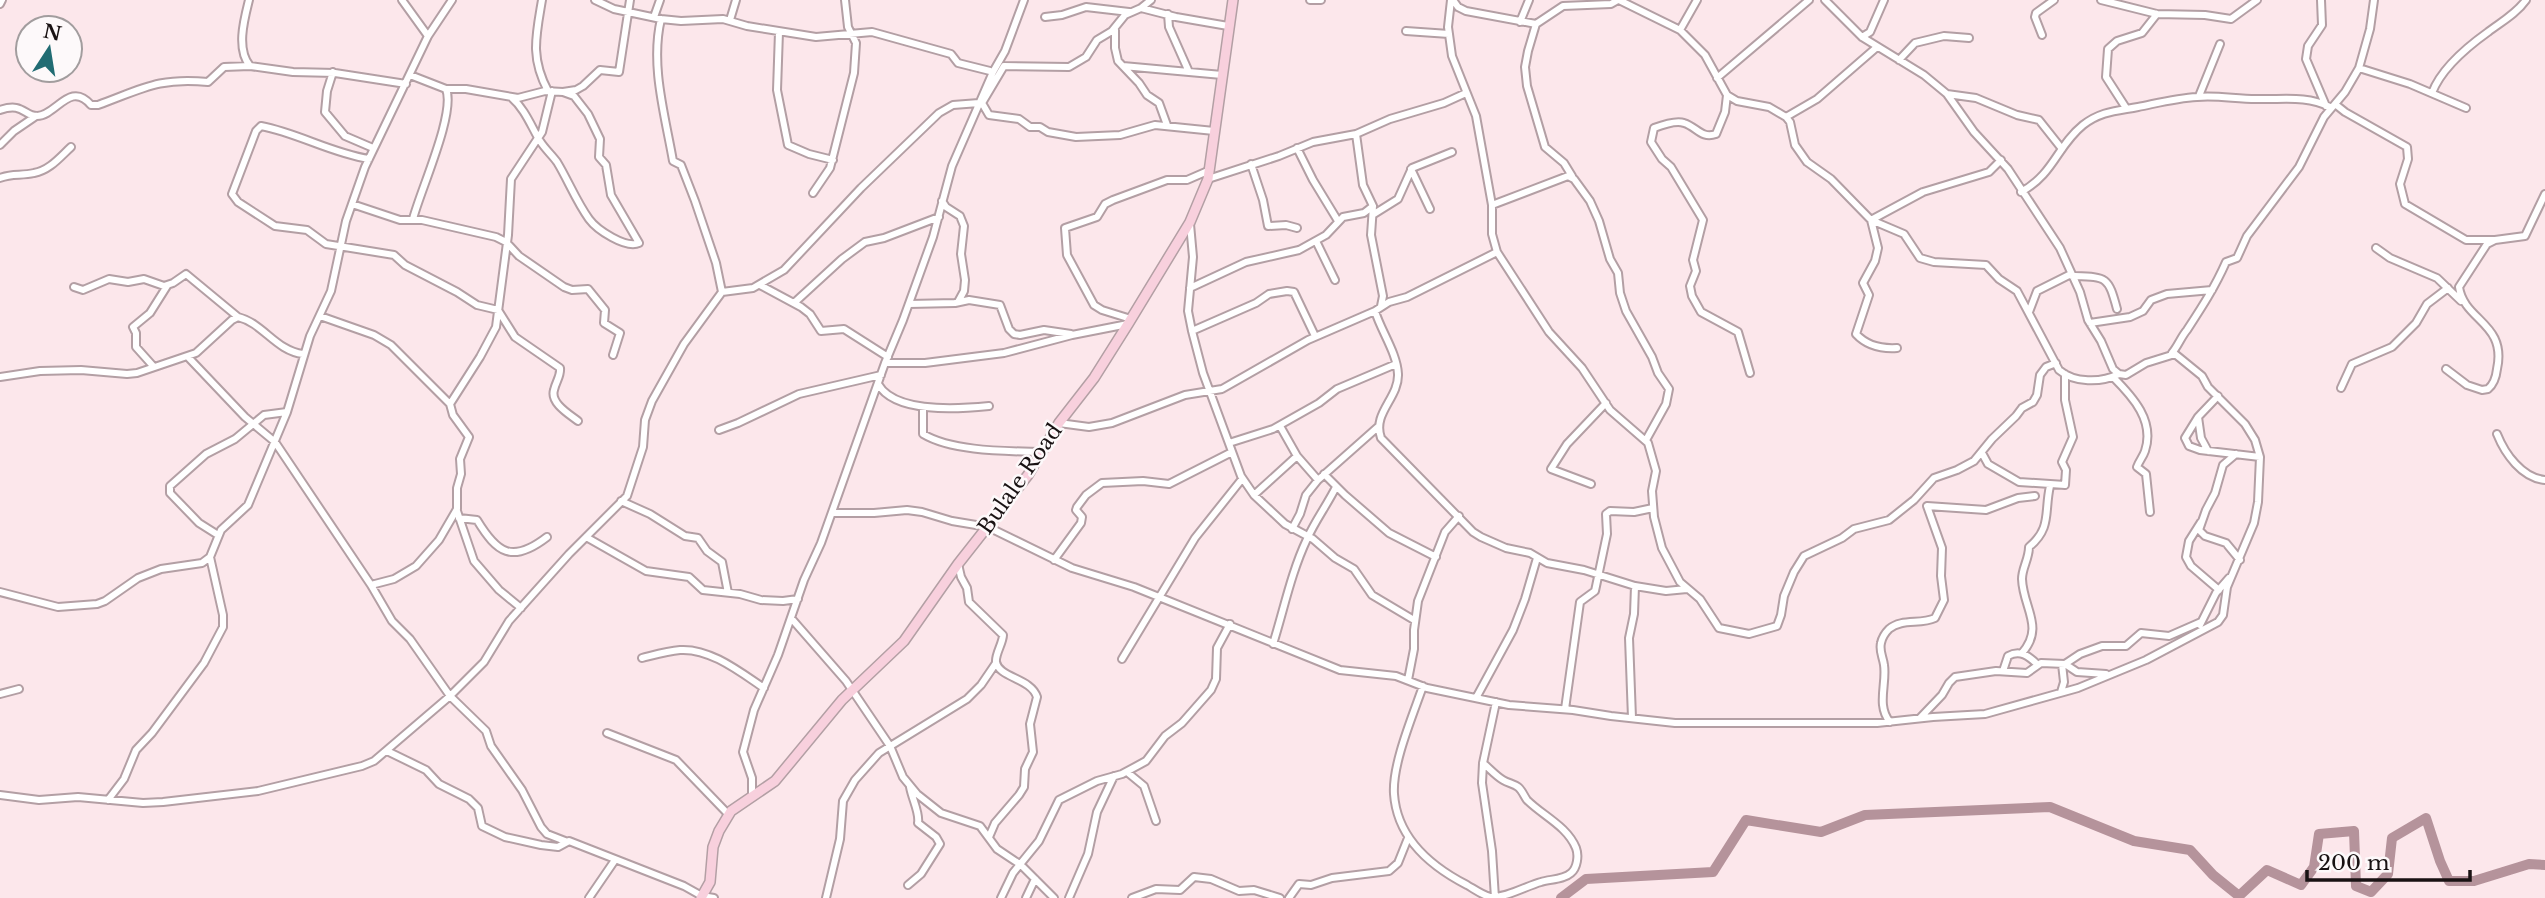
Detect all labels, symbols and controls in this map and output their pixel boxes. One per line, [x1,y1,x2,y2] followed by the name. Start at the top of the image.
[14,14,84,84] north arrow
[41,20,64,46] text: N
[972,419,1068,539] street label: Bulale Road
[2307,838,2470,882] scale bar
[2318,850,2390,876] text: 200 m

